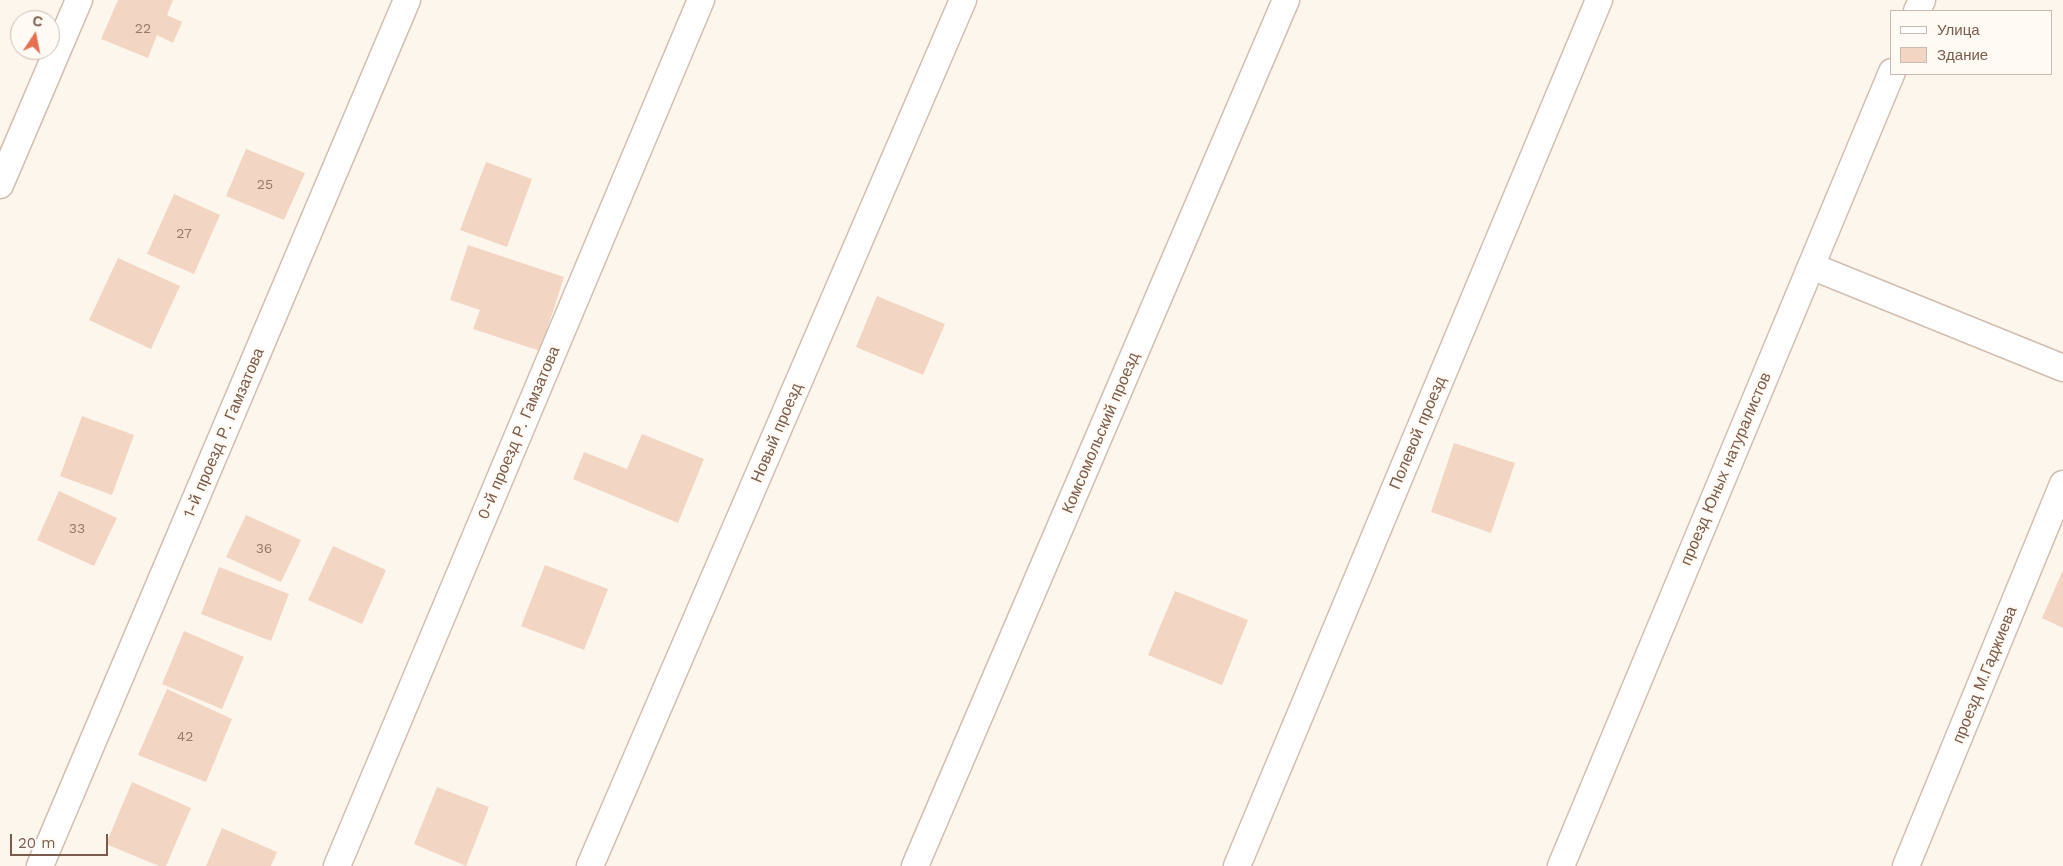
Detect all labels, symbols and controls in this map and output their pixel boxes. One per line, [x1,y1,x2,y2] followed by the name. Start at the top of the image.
[10,10,60,60] north arrow
[1890,10,2053,75] legend
[31,12,44,30] text: С
[135,21,151,37] house number: 22
[1937,21,1980,39] text: Улица
[1937,46,1988,64] text: Здание
[257,177,273,193] house number: 25
[176,226,192,242] house number: 27
[474,344,564,522] street label: 0-й проезд Р. Гамзатова
[179,345,269,521] street label: 1-й проезд Р. Гамзатова
[1058,350,1144,516] street label: Комсомольский проезд
[1677,369,1775,569] street label: проезд Юных натуралистов
[1385,373,1451,493] street label: Полевой проезд
[747,380,807,486] street label: Новый проезд
[69,521,85,537] house number: 33
[256,541,272,557] house number: 36
[1949,604,2021,746] street label: проезд М.Гаджиева
[177,729,193,745] house number: 42
[12,824,110,856] scale bar
[18,834,56,852] text: 20 m

